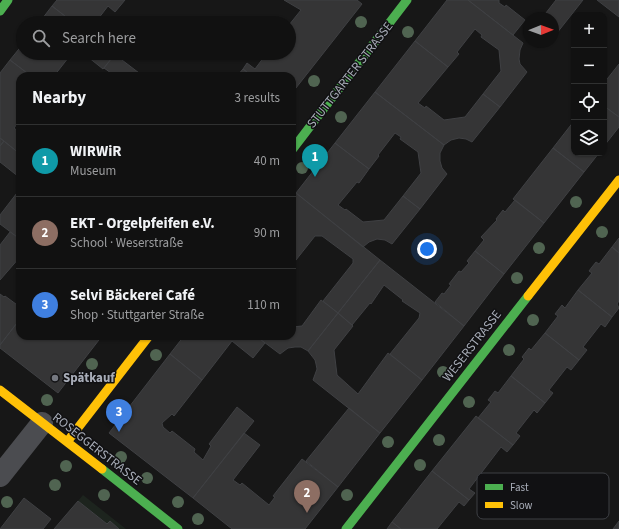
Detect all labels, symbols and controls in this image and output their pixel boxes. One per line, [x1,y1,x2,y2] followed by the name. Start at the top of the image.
[523,12,559,48] north arrow
[571,12,607,156] map controls
[571,12,607,48] button: +
[16,16,296,60] search box
[303,18,397,132] street label: STUTTGARTER STRASSE
[30,27,52,49] icon: search
[62,28,136,49] text: Search here
[571,48,607,84] button: −
[571,84,607,120] button: locate
[32,86,86,110] text: Nearby
[235,89,280,107] text: 3 results
[571,120,607,156] button: layers
[70,141,121,162] text: WIRWiR
[302,144,328,177] pin: 1
[42,152,48,170] text: 1
[254,152,280,170] text: 40 m
[70,162,116,180] text: Museum
[70,213,215,234] text: EKT - Orgelpfeifen e.V.
[42,224,48,242] text: 2
[254,224,280,242] text: 90 m
[70,234,183,252] text: School · Weserstraße
[417,239,437,259] your location
[70,285,195,306] text: Selvi Bäckerei Café
[42,296,48,314] text: 3
[247,296,280,314] text: 110 m
[70,306,204,324] text: Shop · Stuttgarter Straße
[438,306,506,386] street label: WESERSTRASSE
[63,369,115,387] place label: Spätkauf
[50,373,60,383] marker: Spätkauf
[106,399,132,432] pin: 3
[49,408,145,490] street label: ROSEGGERSTRASSE
[477,473,609,519] legend
[294,480,320,513] pin: 2
[510,480,529,495] text: Fast
[510,498,533,513] text: Slow

